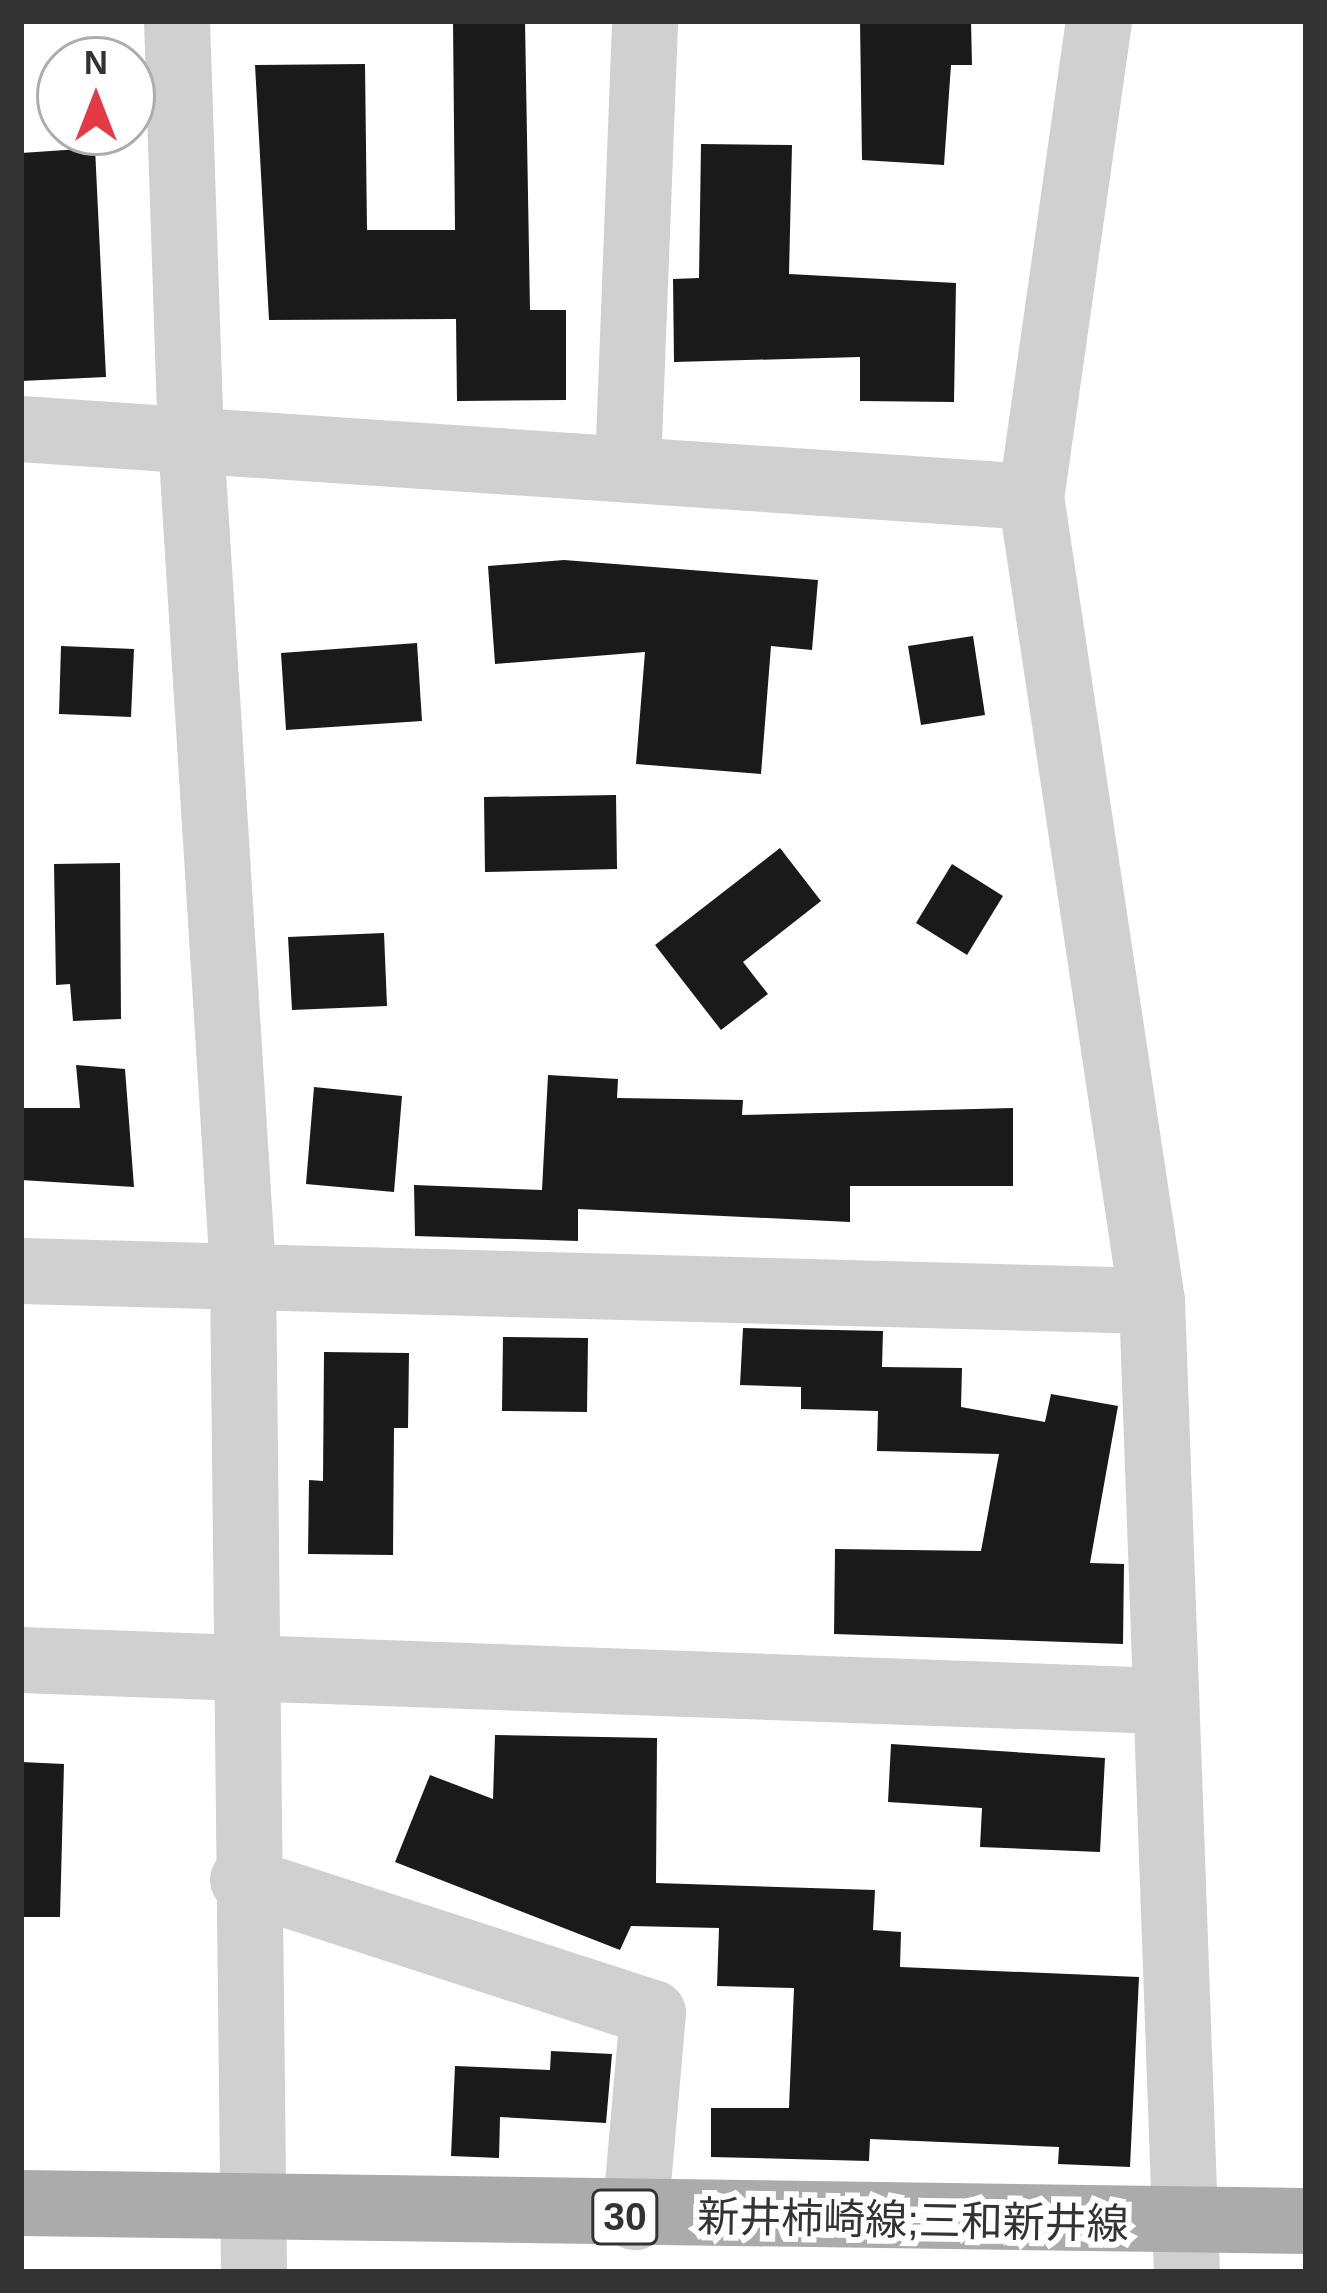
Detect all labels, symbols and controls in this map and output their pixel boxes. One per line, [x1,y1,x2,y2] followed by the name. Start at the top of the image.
[36,36,156,156] north arrow
[84,44,108,81] text: N
[589,2184,661,2250] road number: 30
[697,2192,1129,2250] street label: 新井柿崎線;三和新井線

